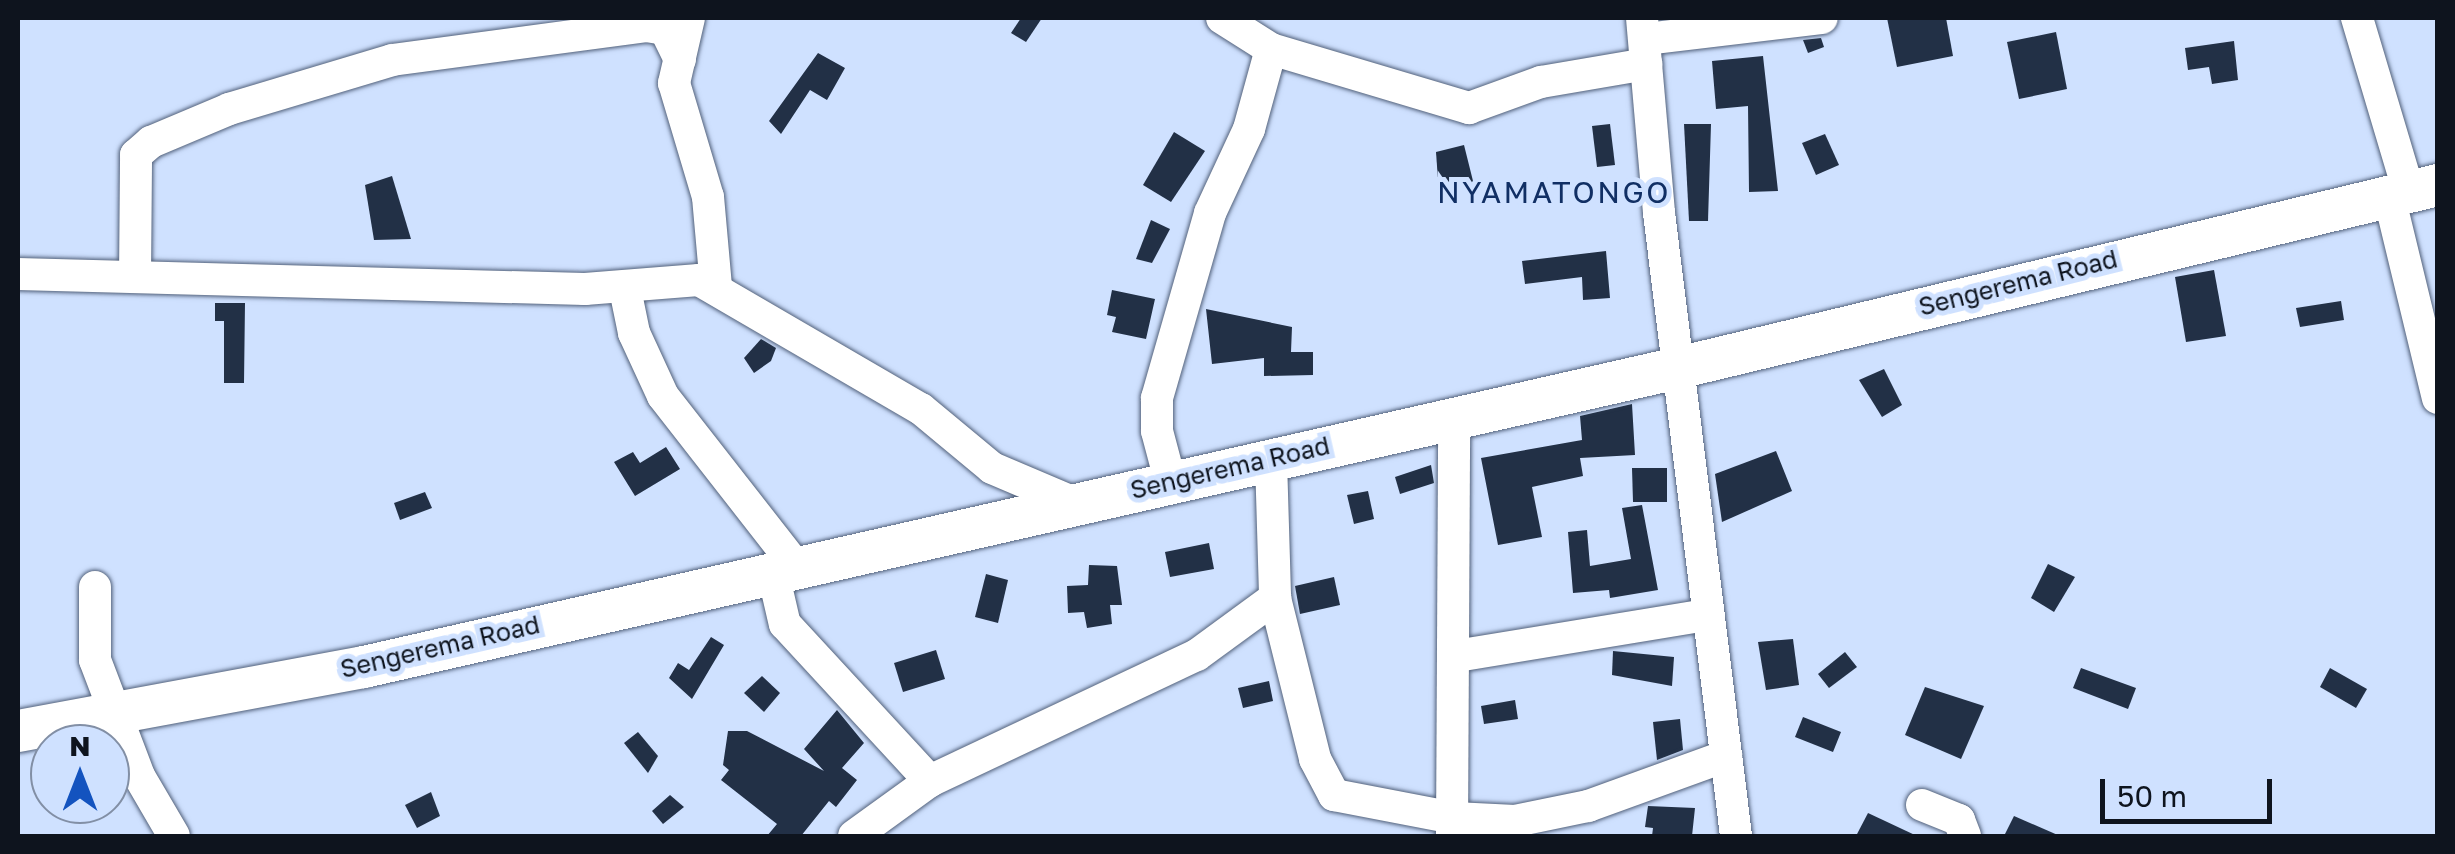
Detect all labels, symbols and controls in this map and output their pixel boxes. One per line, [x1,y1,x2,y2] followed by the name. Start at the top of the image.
[1437,174,1671,210] district label: NYAMATONGO
[1916,244,2120,322] street label: Sengerema Road
[1127,430,1333,506] street label: Sengerema Road
[337,609,543,685] street label: Sengerema Road
[30,724,130,824] north arrow
[69,729,91,762] text: N
[2105,759,2278,821] scale bar
[2117,778,2187,814] text: 50 m

